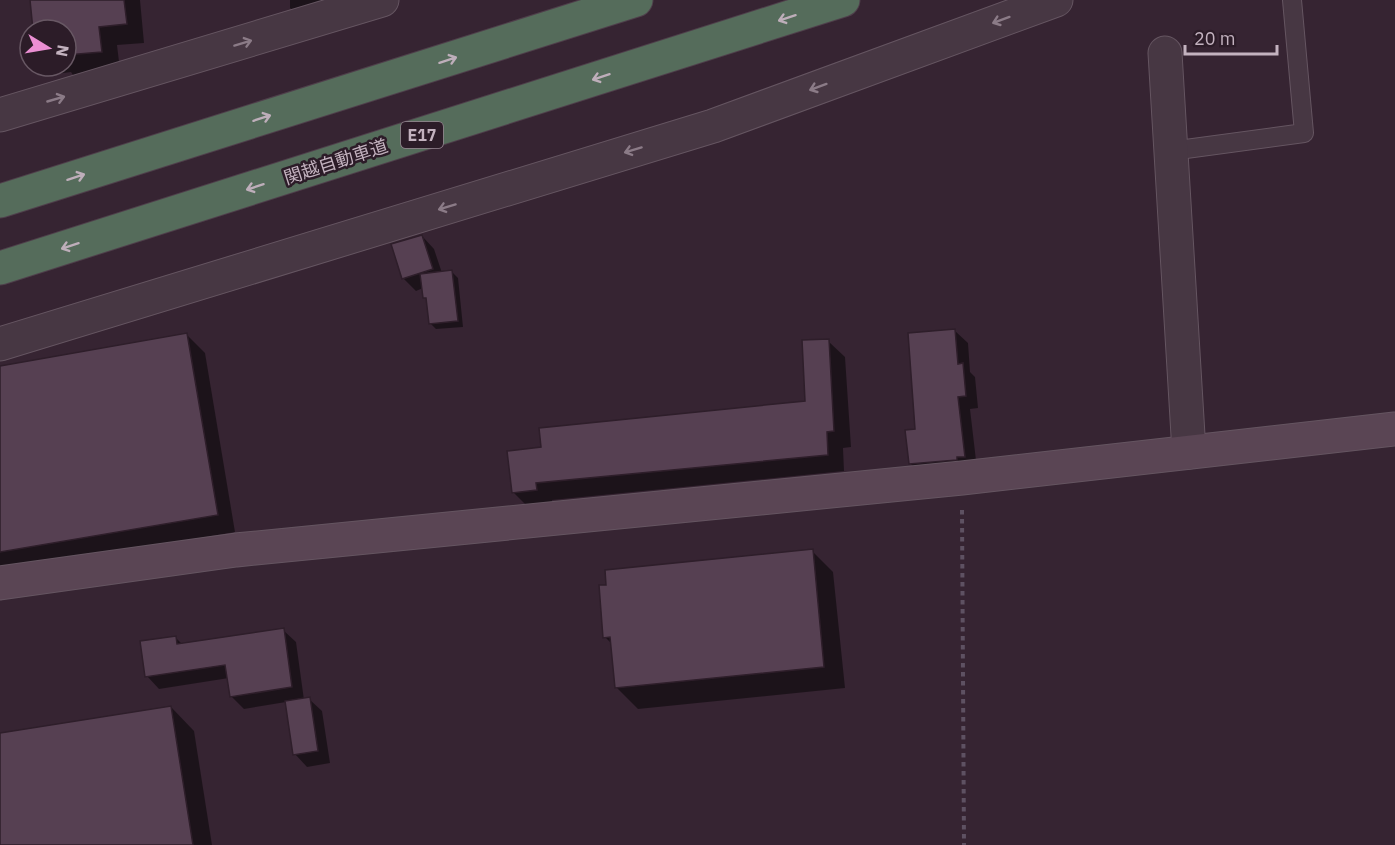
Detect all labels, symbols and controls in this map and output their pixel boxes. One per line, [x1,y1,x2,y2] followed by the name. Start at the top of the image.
[778,13,797,24] one-way arrow
[992,16,1011,27] one-way arrow
[18,18,78,78] north arrow
[1185,18,1276,56] scale bar
[1194,27,1236,50] text: 20 m
[233,37,252,48] one-way arrow
[52,43,74,58] text: N
[438,53,457,64] one-way arrow
[592,73,611,84] one-way arrow
[809,83,828,94] one-way arrow
[46,93,65,104] one-way arrow
[252,112,271,123] one-way arrow
[401,122,443,148] road number: E17
[281,134,391,189] street label: 関越自動車道
[624,145,643,156] one-way arrow
[66,171,85,182] one-way arrow
[246,182,265,193] one-way arrow
[438,202,457,213] one-way arrow
[61,241,80,252] one-way arrow

